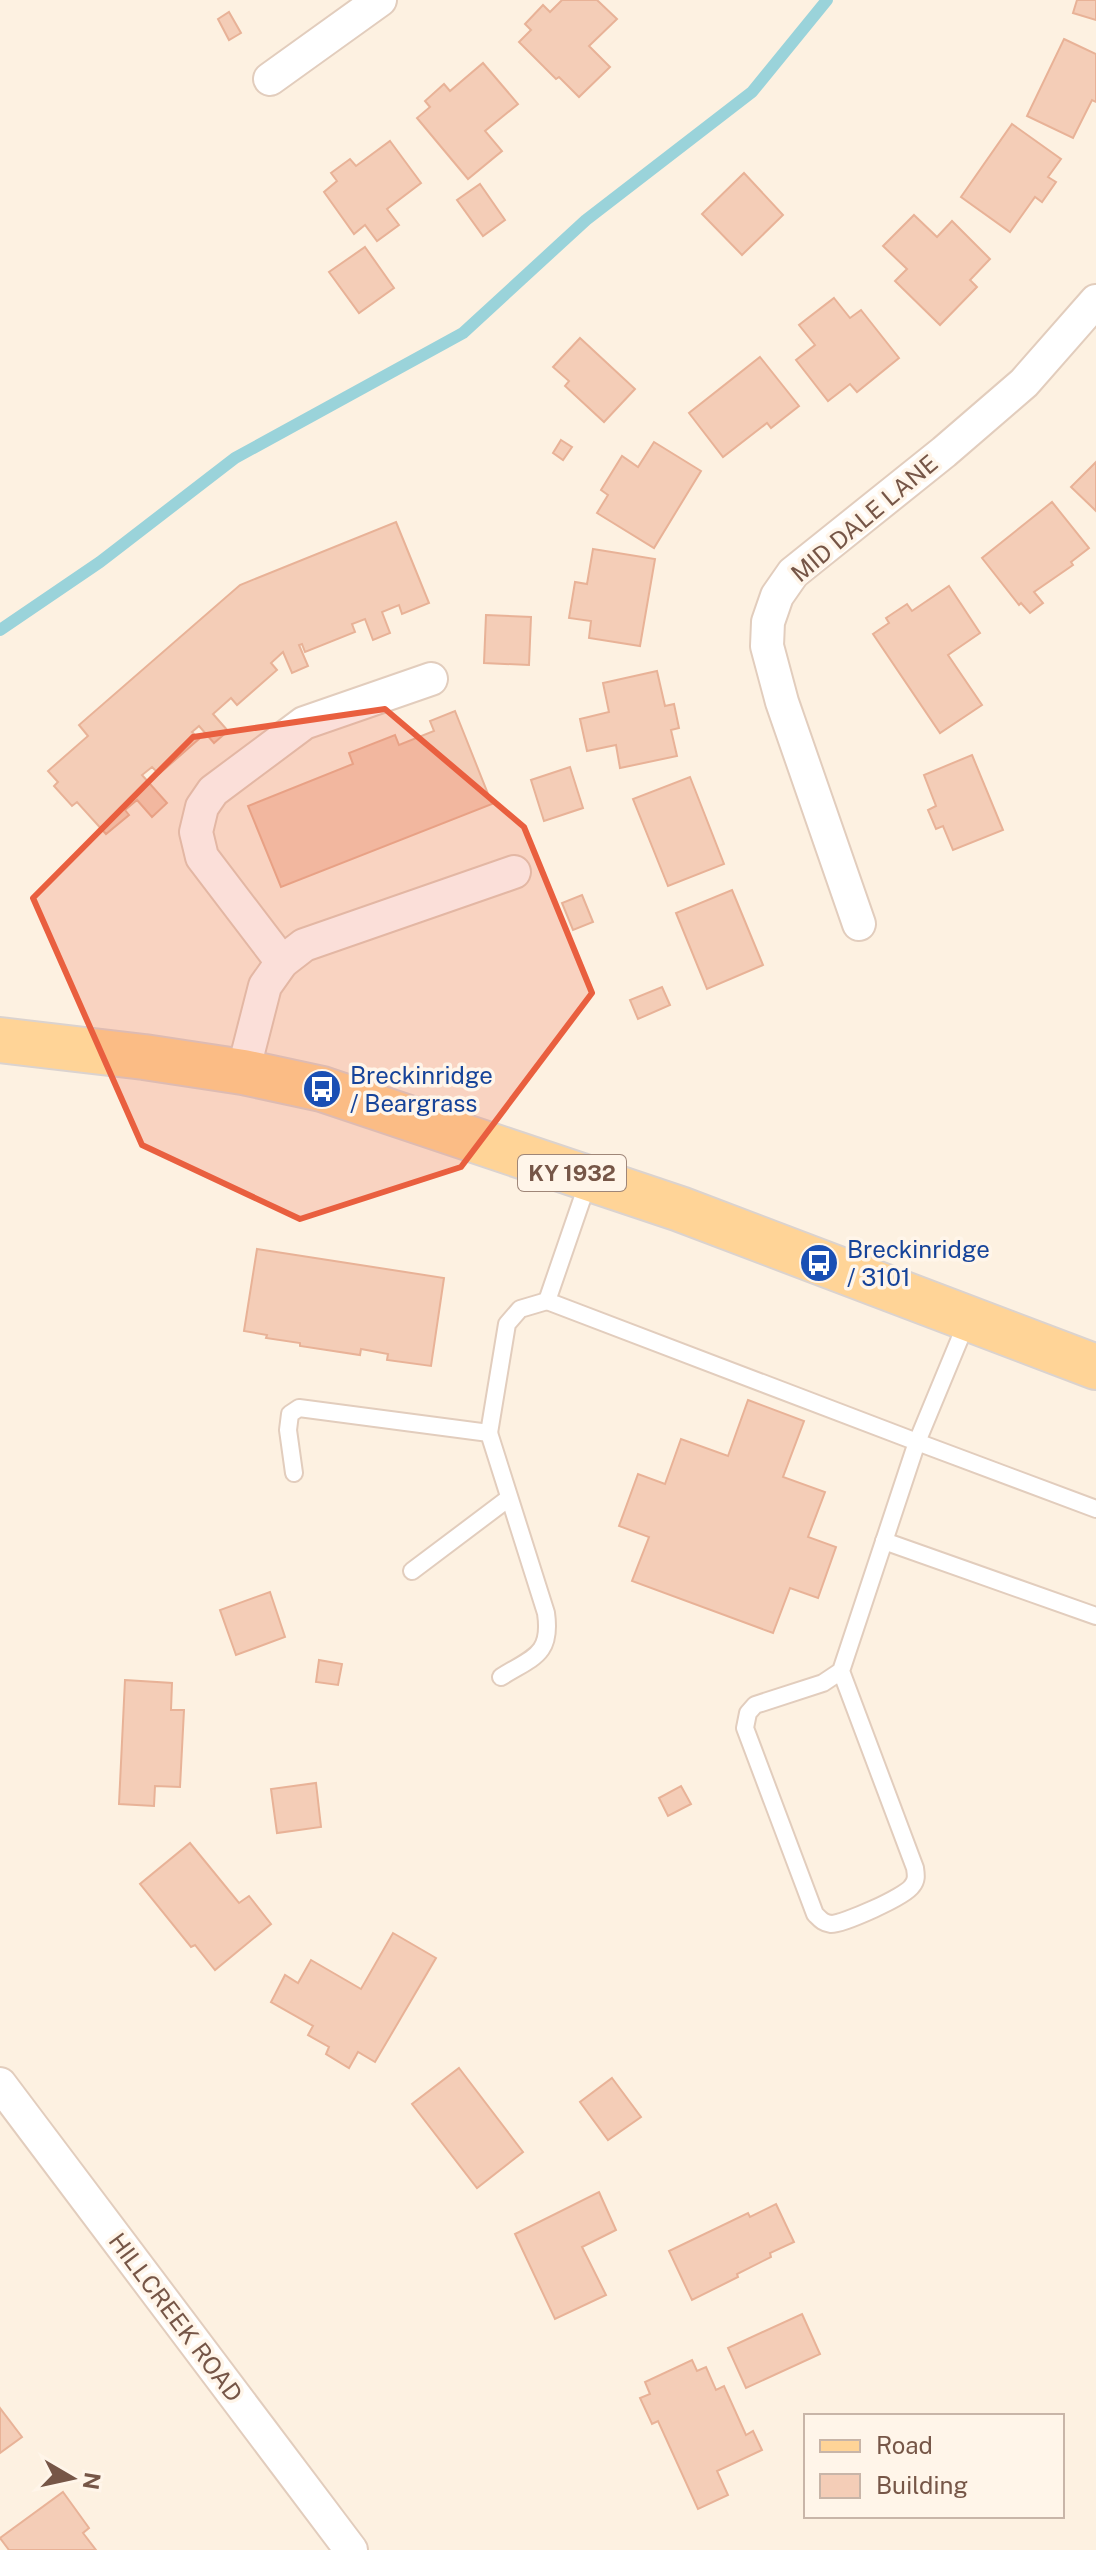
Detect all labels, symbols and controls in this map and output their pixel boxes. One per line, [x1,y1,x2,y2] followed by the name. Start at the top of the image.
[785,449,943,587] street label: MID DALE LANE
[350,1061,493,1117] place label: Breckinridge / Beargrass
[301,1068,343,1110] bus stop icon: Breckinridge / Beargrass
[518,1155,626,1191] road number: KY 1932
[847,1235,990,1291] place label: Breckinridge / 3101
[798,1242,840,1284] bus stop icon: Breckinridge / 3101
[103,2227,249,2407] street label: HILLCREEK ROAD
[804,2414,1064,2518] legend
[876,2431,933,2459] text: Road
[32,2438,112,2518] north arrow
[78,2471,106,2492] text: N
[876,2471,968,2499] text: Building

